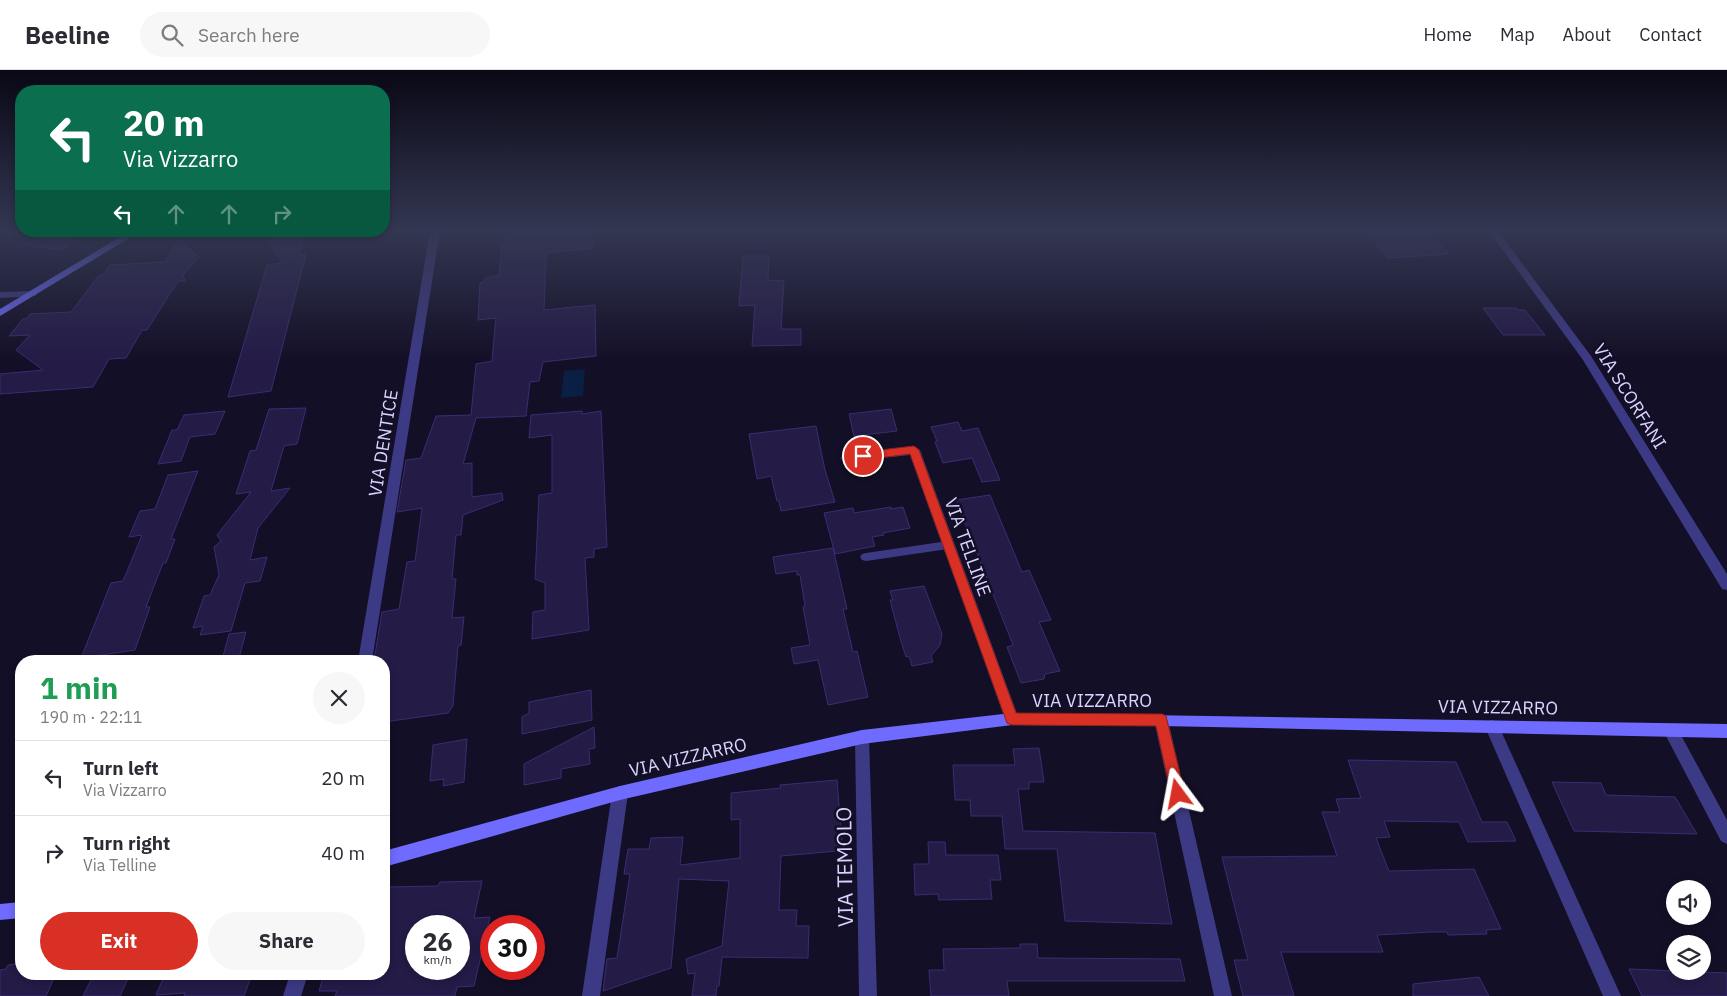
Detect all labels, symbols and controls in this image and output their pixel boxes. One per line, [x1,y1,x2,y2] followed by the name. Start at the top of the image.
[140,12,490,57] search box
[25,19,110,51] text: Beeline
[158,21,186,49] icon: search
[198,23,300,47] text: Search here
[1424,23,1472,46] text: Home
[1500,23,1535,46] text: Map
[1563,23,1611,46] text: About
[1639,23,1702,46] text: Contact
[123,100,205,146] text: 20 m
[40,105,105,170] icon: left
[123,144,238,173] text: Via Vizzarro
[109,200,137,228] icon: left
[162,200,190,228] icon: ahead
[215,200,243,228] icon: ahead
[268,200,296,228] icon: right
[1588,339,1672,453] street label: VIA SCORFANI
[363,388,403,498] street label: VIA DENTICE
[842,435,884,477] pin
[849,442,877,470] icon: arrive
[940,495,996,599] street label: VIA TELLINE
[40,668,118,707] text: 1 min
[313,672,365,724] button: close
[1032,689,1152,712] street label: VIA VIZZARRO
[1438,694,1558,720] street label: VIA VIZZARRO
[40,707,142,727] text: 190 m · 22:11
[627,732,749,782] street label: VIA VIZZARRO
[83,756,159,780] text: Turn left
[40,764,68,792] icon: left
[321,766,365,790] text: 20 m
[1151,767,1203,819] position arrow
[83,780,167,800] text: Via Vizzarro
[829,806,859,928] street label: VIA TEMOLO
[83,831,170,855] text: Turn right
[40,839,68,867] icon: right
[321,841,365,865] text: 40 m
[83,855,156,875] text: Via Telline
[1666,880,1711,980] map controls
[1666,880,1711,925] button: sound
[40,912,198,970] button: Exit
[208,912,365,970] button: Share
[480,915,545,980] speed limit sign: 30
[422,925,453,958] text: 26
[1666,935,1711,980] button: layers
[423,952,452,967] text: km/h

